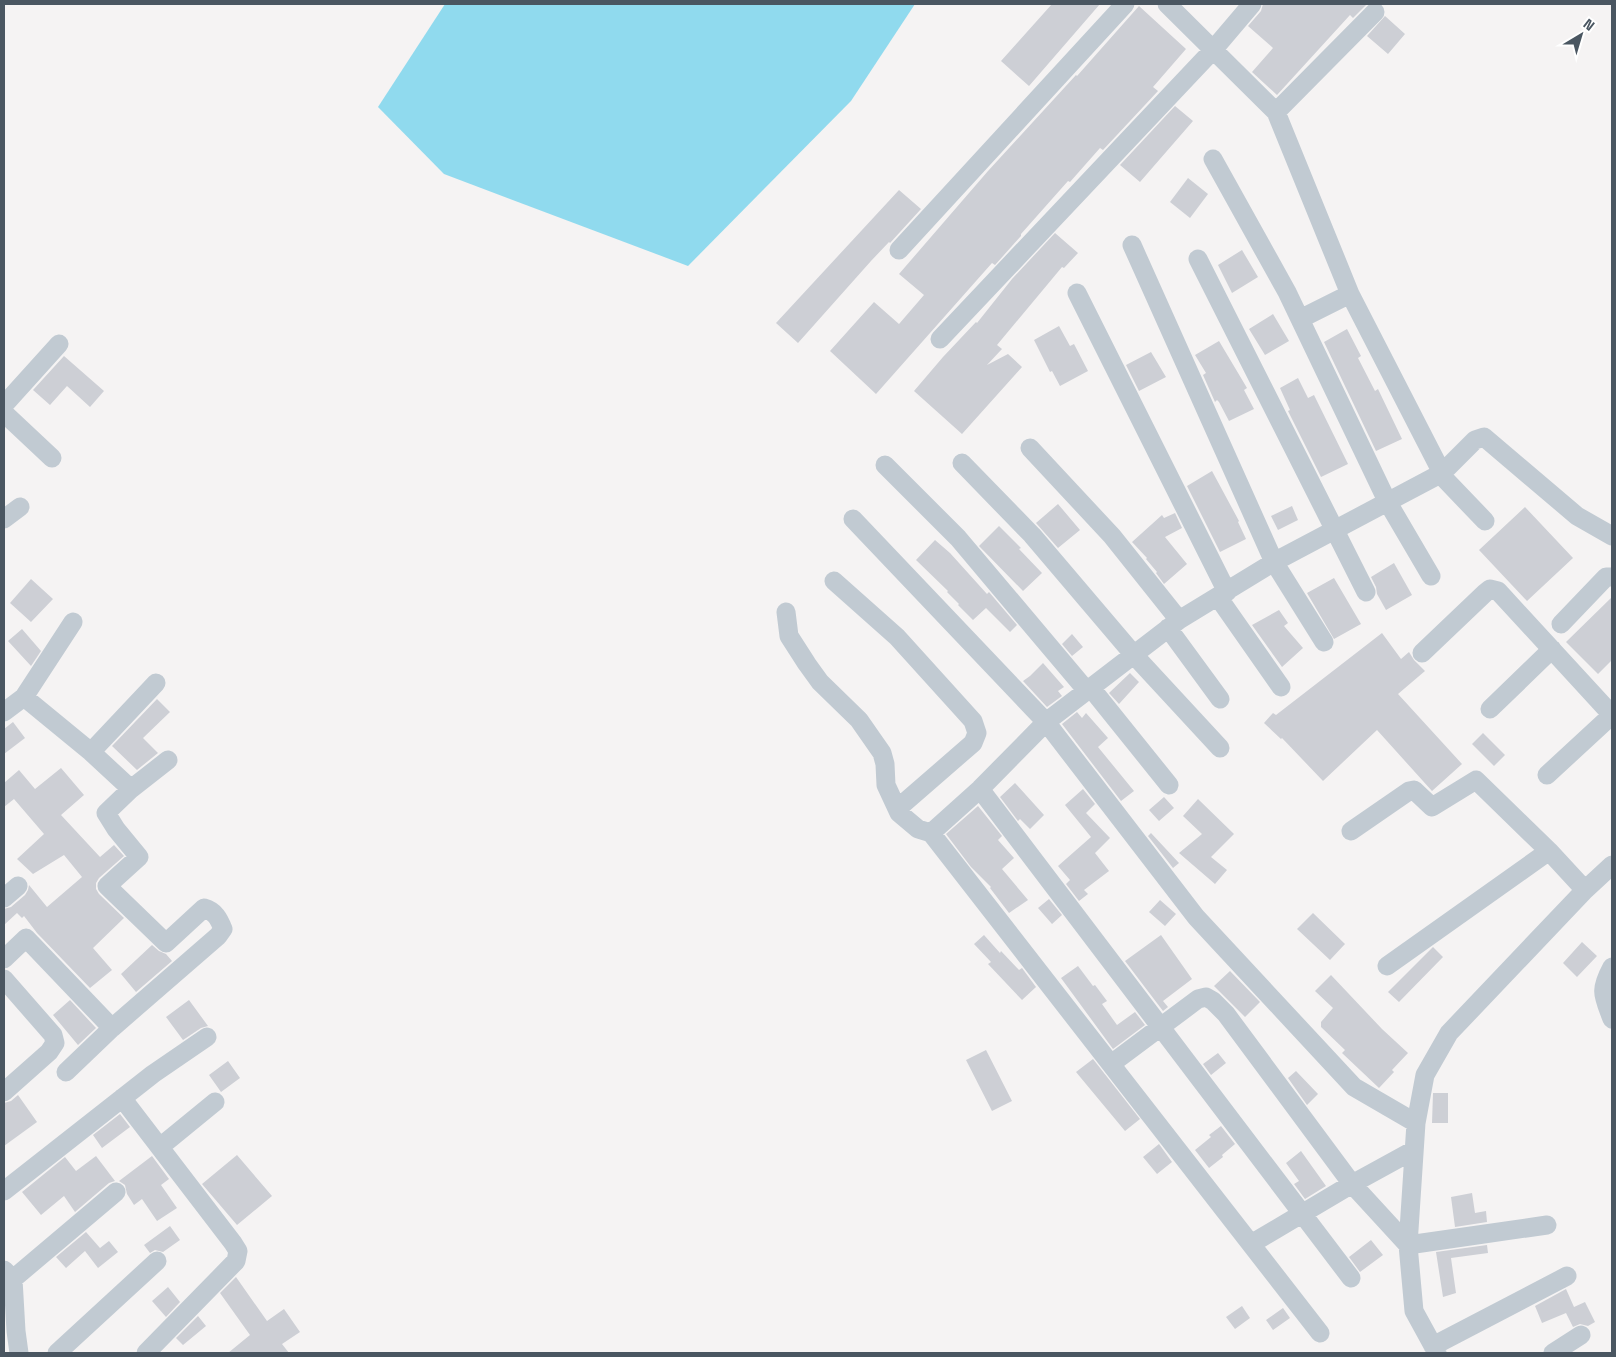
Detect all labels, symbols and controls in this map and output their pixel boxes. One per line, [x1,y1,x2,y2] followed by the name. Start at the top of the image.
[1556,10,1606,60] north arrow
[1580,15,1598,35] text: N

